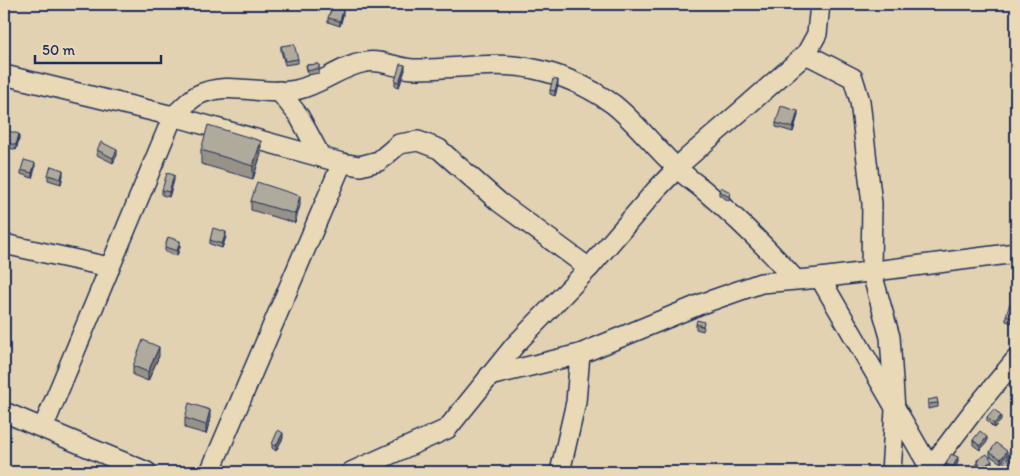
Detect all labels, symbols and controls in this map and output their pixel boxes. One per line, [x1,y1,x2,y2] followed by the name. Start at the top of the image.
[35,32,161,64] scale bar
[42,41,75,59] text: 50 m

